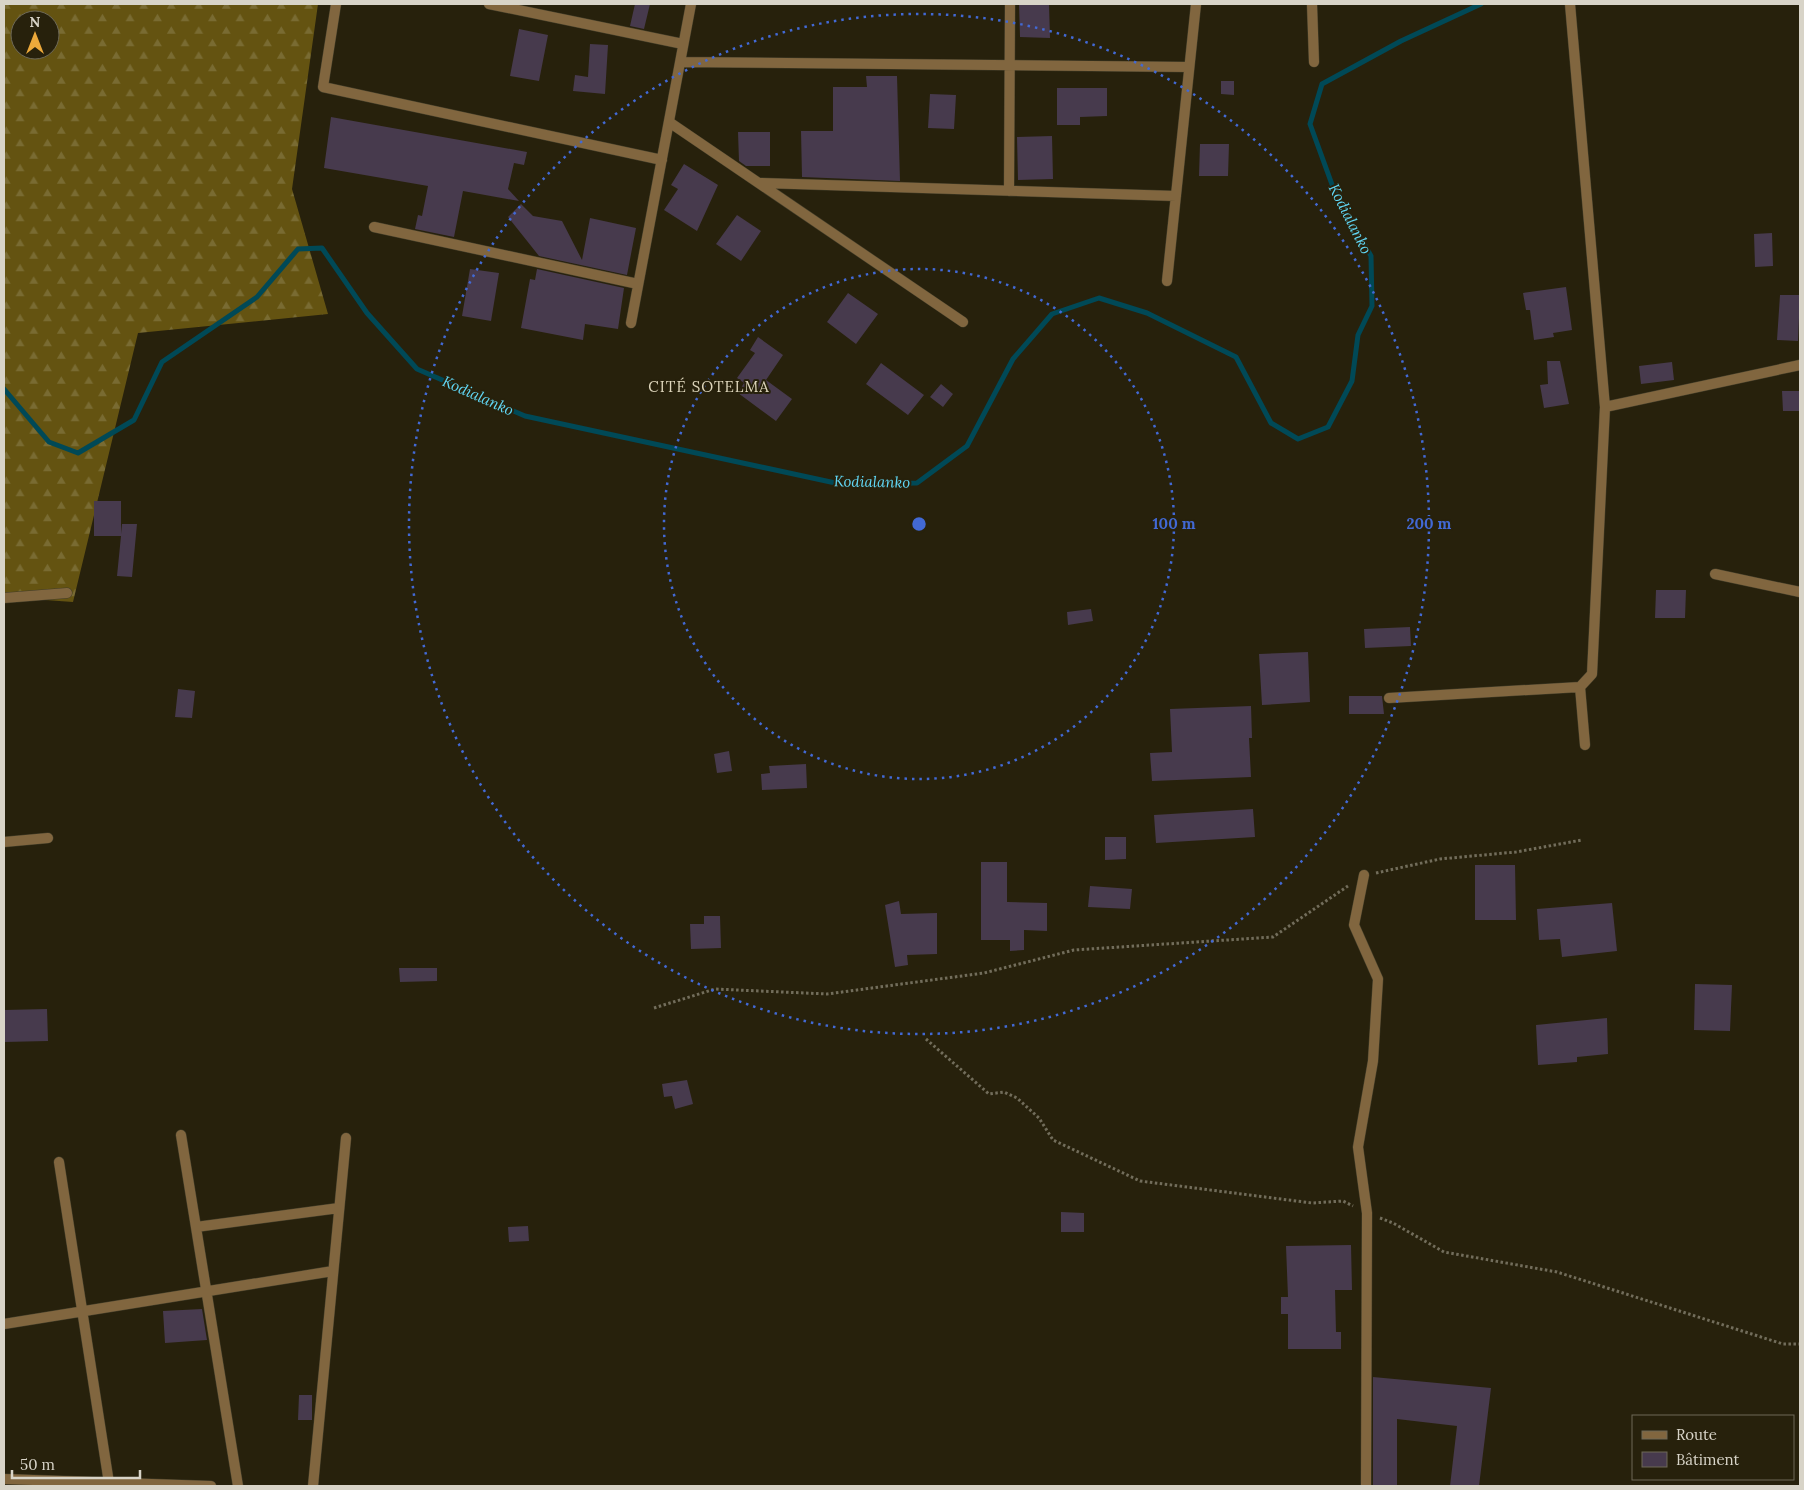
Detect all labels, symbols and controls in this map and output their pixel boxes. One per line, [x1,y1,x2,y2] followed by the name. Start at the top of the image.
[10,10,60,60] north arrow
[30,13,41,31] text: N
[1325,181,1376,257] water label: Kodialanko
[440,371,517,420] water label: Kodialanko
[648,377,770,396] district label: CITÉ SOTELMA
[834,471,910,492] water label: Kodialanko
[1153,514,1196,533] text: 100 m
[1407,514,1452,533] text: 200 m
[910,515,928,533] centre of rings
[1632,1415,1794,1480] legend
[1676,1425,1717,1444] text: Route
[12,1448,140,1480] scale bar
[1676,1450,1739,1469] text: Bâtiment
[20,1455,55,1474] text: 50 m

